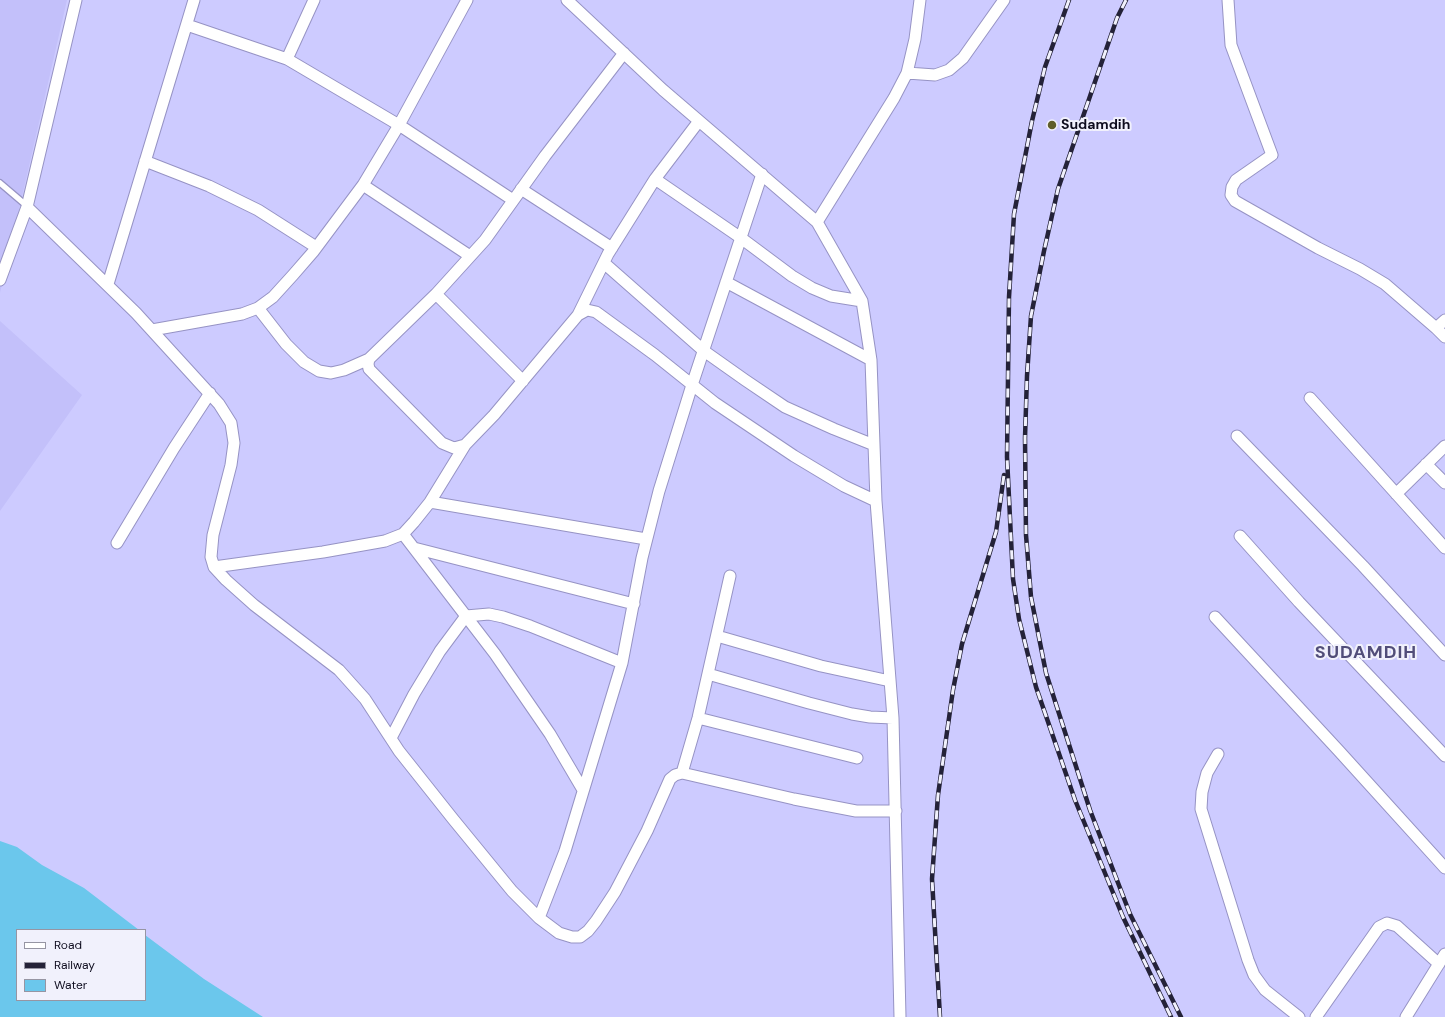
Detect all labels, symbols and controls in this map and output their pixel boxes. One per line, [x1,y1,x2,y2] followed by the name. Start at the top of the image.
[1061,117,1130,133] place label: Sudamdih
[1046,119,1058,131] marker: Sudamdih
[1315,642,1417,664] district label: SUDAMDIH
[16,929,146,1001] legend
[54,937,82,953] text: Road
[54,957,95,973] text: Railway
[54,977,87,993] text: Water

